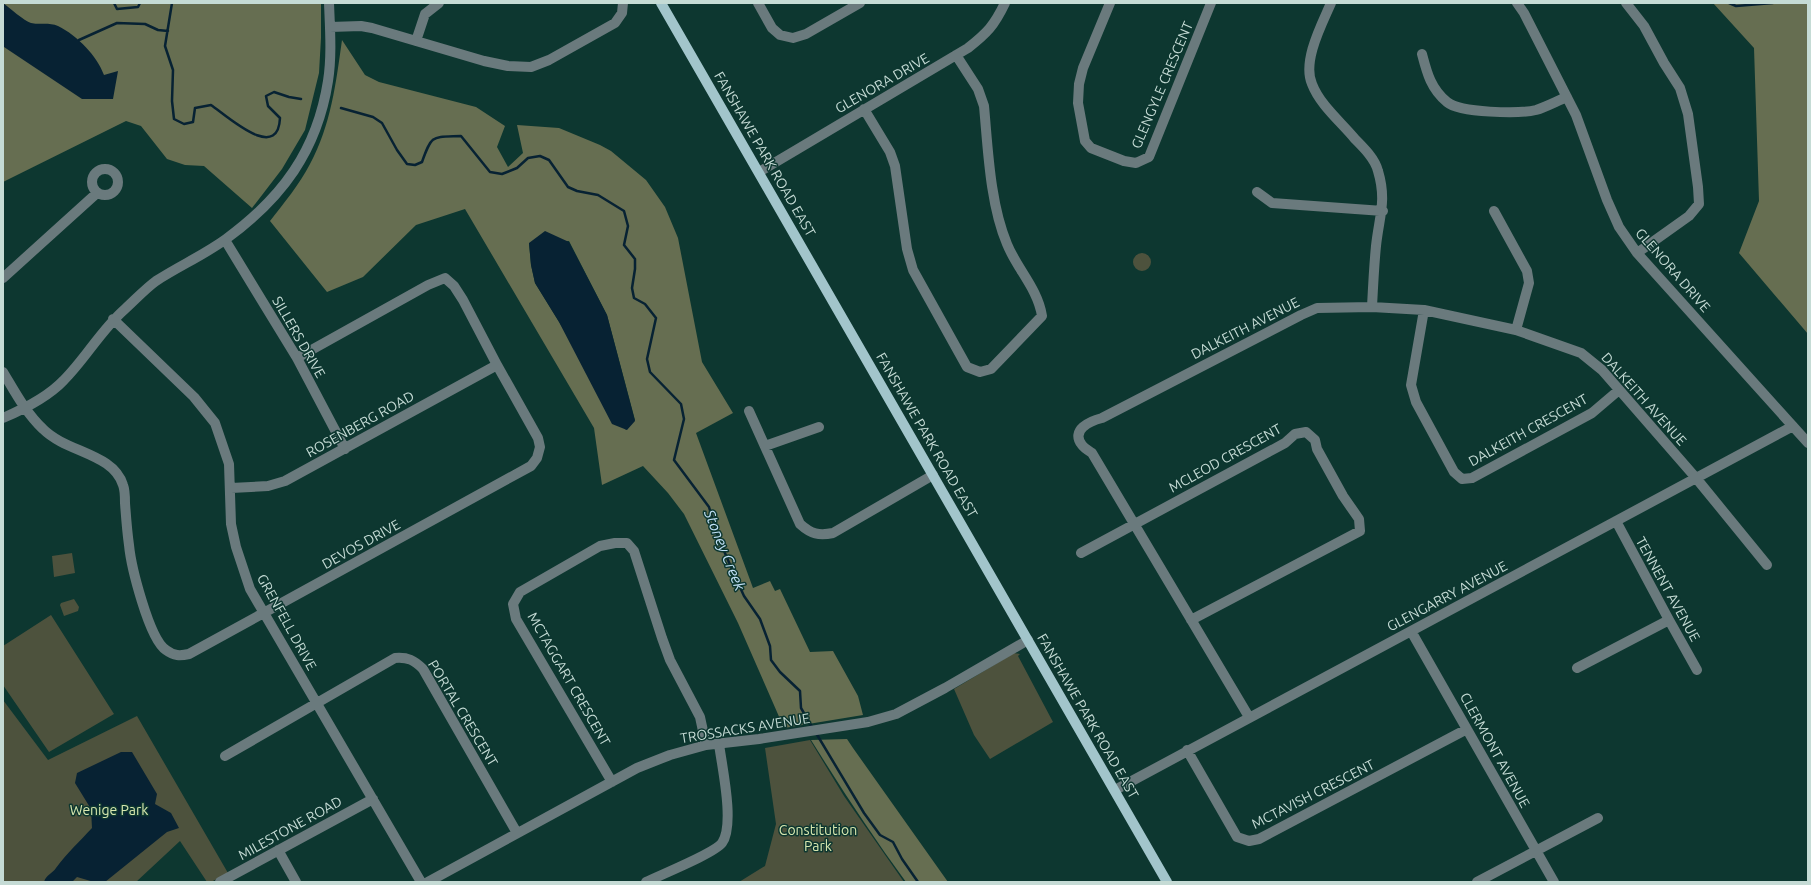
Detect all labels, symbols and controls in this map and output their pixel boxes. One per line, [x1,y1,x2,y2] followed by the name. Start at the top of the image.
[1128,19,1196,151] street label: GLENGYLE CRESCENT
[832,50,932,116] street label: GLENORA DRIVE
[711,69,819,239] street label: FANSHAWE PARK ROAD EAST
[1632,225,1714,315] street label: GLENORA DRIVE
[269,293,329,381] street label: SILLERS DRIVE
[1188,294,1302,362] street label: DALKEITH AVENUE
[1598,349,1690,449] street label: DALKEITH AVENUE
[873,350,981,520] street label: FANSHAWE PARK ROAD EAST
[303,388,417,460] street label: ROSENBERG ROAD
[1466,391,1590,469] street label: DALKEITH CRESCENT
[1166,420,1284,496] street label: MCLEOD CRESCENT
[701,506,749,593] water label: Stoney Creek
[319,516,403,572] street label: DEVOS DRIVE
[1633,534,1703,644] street label: TENNENT AVENUE
[1384,557,1510,634] street label: GLENGARRY AVENUE
[254,571,320,673] street label: GRENFELL DRIVE
[524,610,614,749] street label: MCTAGGART CRESCENT
[1034,631,1142,801] street label: FANSHAWE PARK ROAD EAST
[425,657,501,769] street label: PORTAL CRESCENT
[1457,690,1533,810] street label: CLERMONT AVENUE
[679,710,811,746] street label: TROSSACKS AVENUE
[1249,756,1377,832] street label: MCTAVISH CRESCENT
[235,793,345,863] street label: MILESTONE ROAD
[70,802,148,818] park label: Wenige Park
[779,822,857,854] park label: Constitution Park

